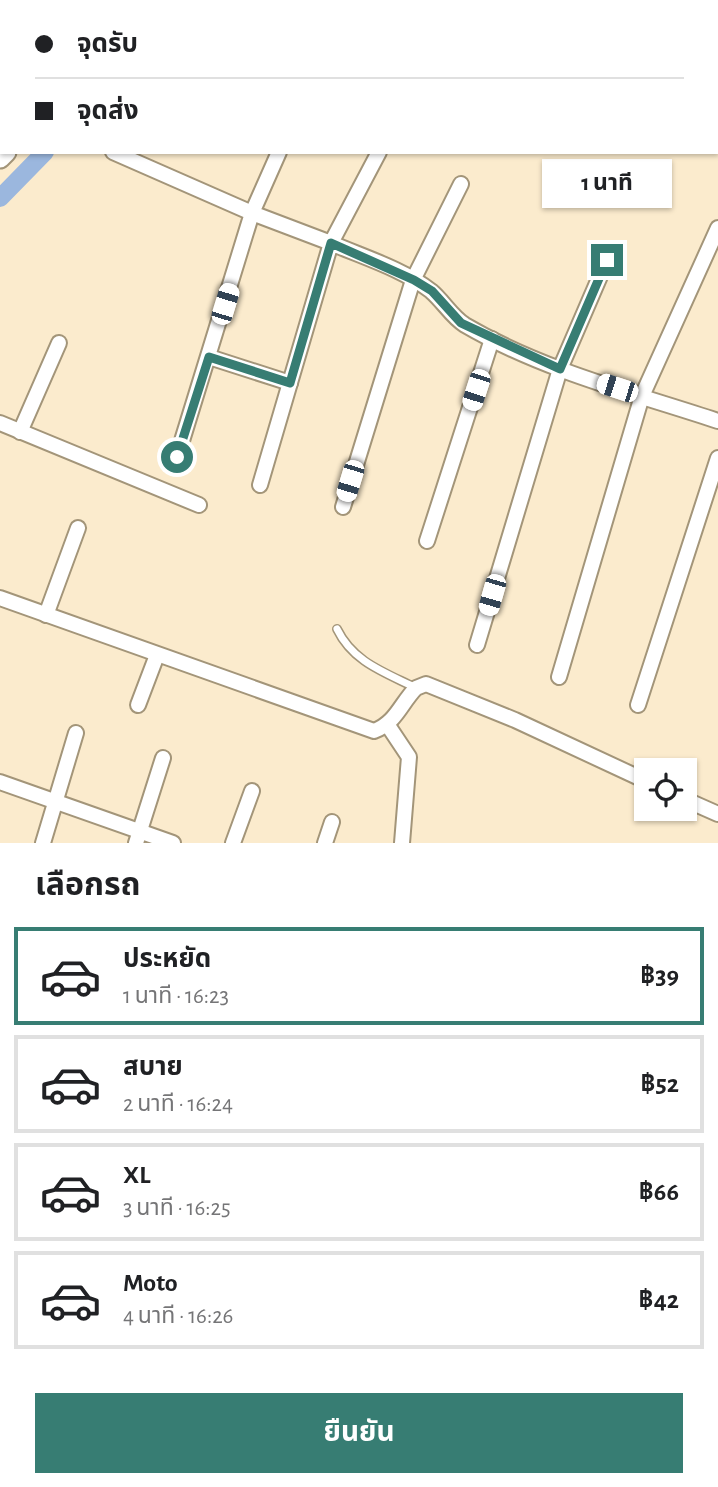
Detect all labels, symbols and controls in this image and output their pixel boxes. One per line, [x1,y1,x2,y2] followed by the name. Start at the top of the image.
[77,31,138,57] text: จุดรับ
[77,98,139,124] text: จุดส่ง
[542,159,672,208] callout: 1 นาที
[581,172,633,195] text: 1 นาที
[591,244,623,276] route end
[209,281,242,327] car
[460,367,493,413] car
[594,372,641,404] car
[161,441,193,473] route start
[334,458,367,504] car
[477,572,508,618] car
[634,758,697,821] map controls
[634,758,697,821] button: locate
[35,869,140,901] text: เลือกรถ
[39,945,102,1008] icon: car
[123,946,211,972] text: ประหยัด
[640,963,679,989] text: ฿39
[123,985,229,1008] text: 1 นาที · 16:23
[39,1053,102,1116] icon: car
[123,1054,183,1080] text: สบาย
[640,1071,679,1097] text: ฿52
[123,1093,233,1116] text: 2 นาที · 16:24
[39,1161,102,1224] icon: car
[123,1162,150,1188] text: XL
[639,1179,679,1205] text: ฿66
[123,1197,231,1220] text: 3 นาที · 16:25
[39,1269,102,1332] icon: car
[123,1270,178,1296] text: Moto
[639,1287,679,1313] text: ฿42
[123,1305,233,1328] text: 4 นาที · 16:26
[35,1393,683,1473] button: ยืนยัน

